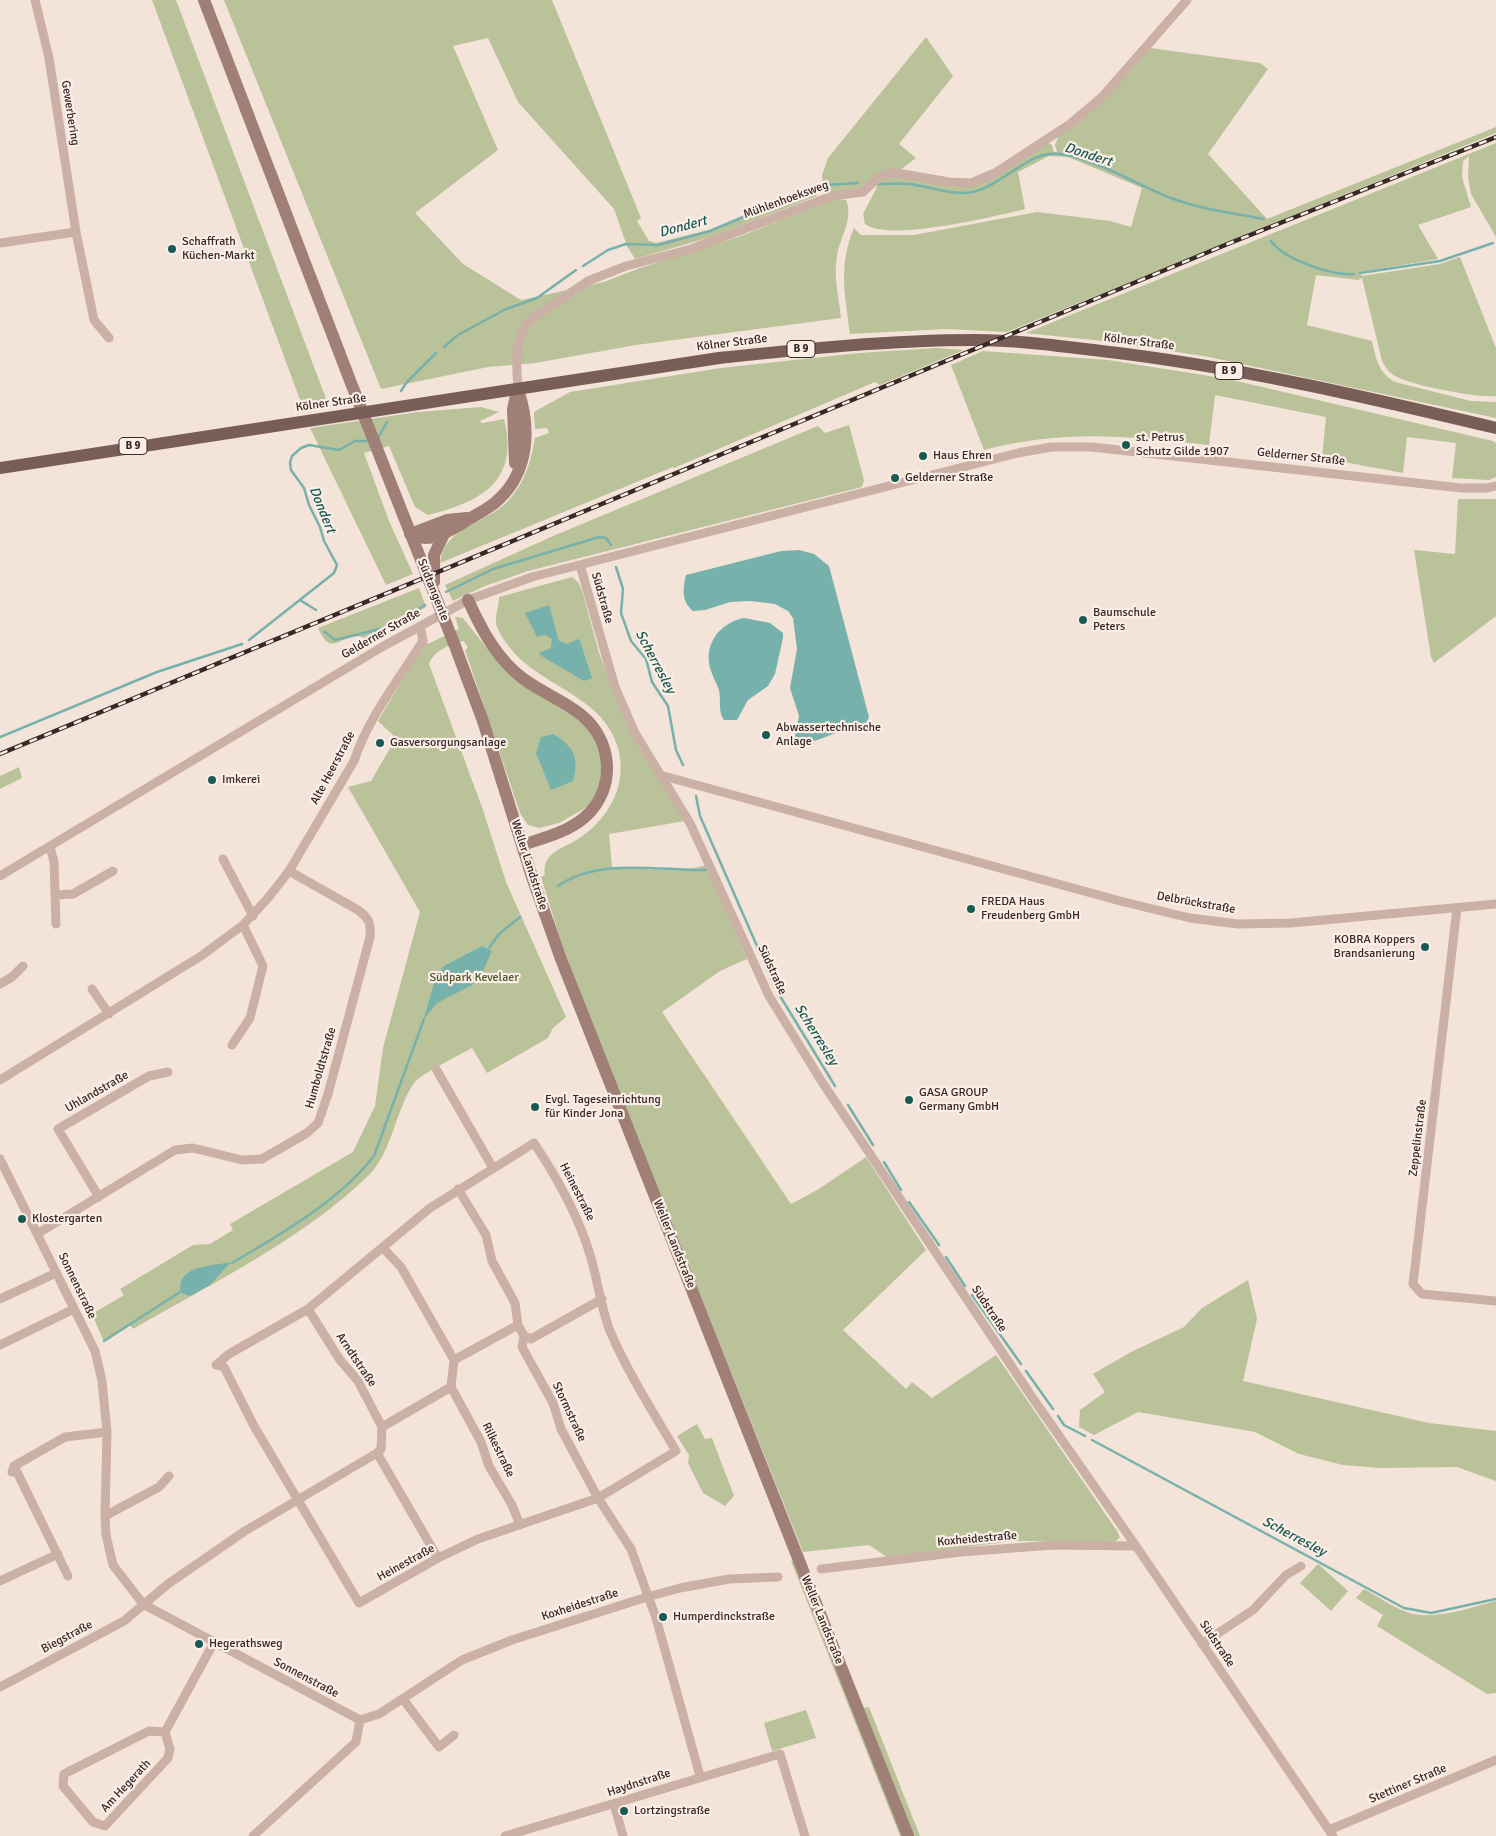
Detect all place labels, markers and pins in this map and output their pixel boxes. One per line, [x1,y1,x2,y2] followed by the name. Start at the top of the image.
[182,235,255,263] place label: Schaffrath Küchen-Markt
[166,243,178,255] marker: Schaffrath Küchen-Markt
[1136,431,1229,459] place label: st. Petrus Schutz Gilde 1907
[1120,439,1132,451] marker: st. Petrus Schutz Gilde 1907
[933,449,992,463] place label: Haus Ehren
[917,450,929,462] marker: Haus Ehren
[905,471,993,485] place label: Gelderner Straße
[889,472,901,484] marker: Gelderner Straße
[1093,606,1156,634] place label: Baumschule Peters
[1077,614,1089,626] marker: Baumschule Peters
[776,721,881,749] place label: Abwassertechnische Anlage
[760,729,772,741] marker: Abwassertechnische Anlage
[390,736,506,750] place label: Gasversorgungsanlage
[374,737,386,749] marker: Gasversorgungsanlage
[222,773,260,787] place label: Imkerei
[206,774,218,786] marker: Imkerei
[981,895,1080,923] place label: FREDA Haus Freudenberg GmbH
[965,903,977,915] marker: FREDA Haus Freudenberg GmbH
[1334,933,1415,961] place label: KOBRA Koppers Brandsanierung
[1419,941,1431,953] marker: KOBRA Koppers Brandsanierung
[919,1086,999,1114] place label: GASA GROUP Germany GmbH
[545,1093,661,1121] place label: Evgl. Tageseinrichtung für Kinder Jona
[903,1094,915,1106] marker: GASA GROUP Germany GmbH
[529,1101,541,1113] marker: Evgl. Tageseinrichtung für Kinder Jona
[32,1212,102,1226] place label: Klostergarten
[16,1213,28,1225] marker: Klostergarten
[673,1610,775,1624] place label: Humperdinckstraße
[657,1611,669,1623] marker: Humperdinckstraße
[209,1637,283,1651] place label: Hegerathsweg
[193,1638,205,1650] marker: Hegerathsweg
[634,1804,710,1818] place label: Lortzingstraße
[618,1805,630,1817] marker: Lortzingstraße

